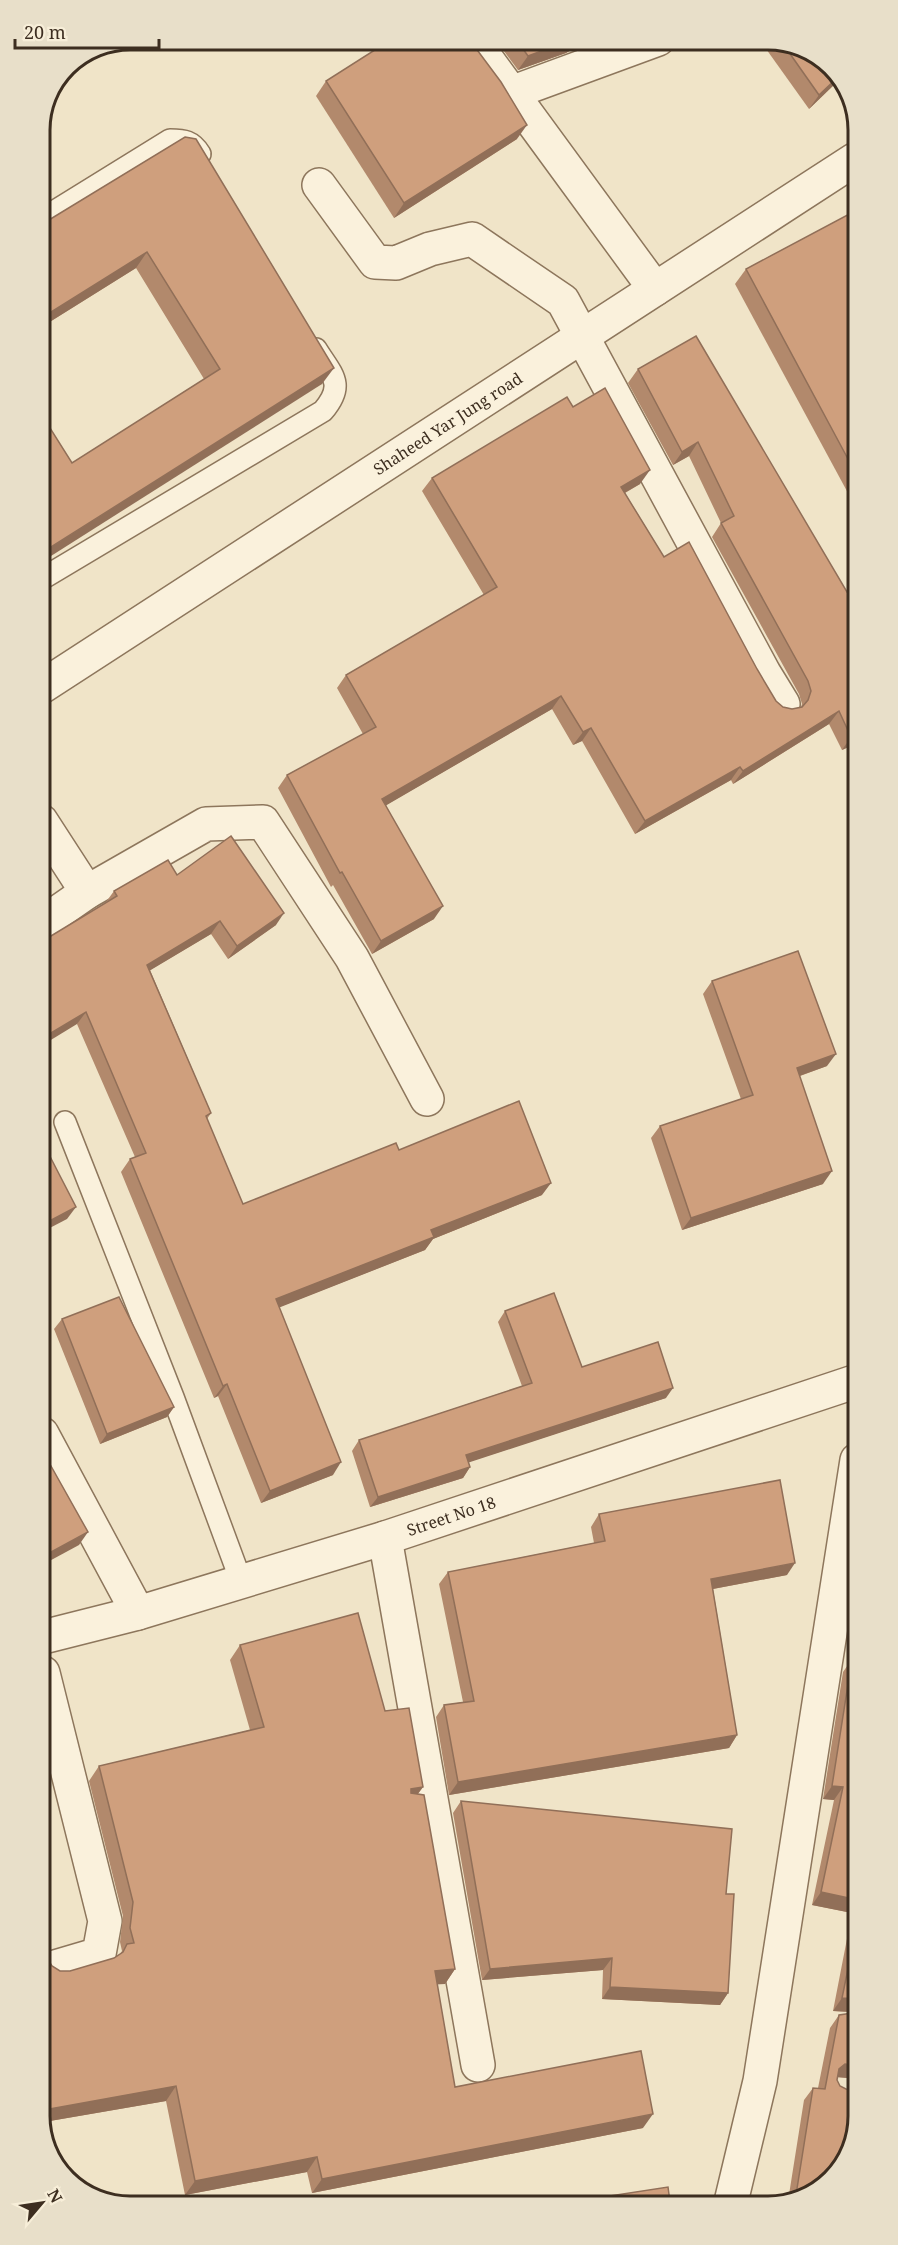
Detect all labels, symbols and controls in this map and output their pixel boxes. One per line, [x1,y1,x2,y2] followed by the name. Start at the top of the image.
[15,12,159,50] scale bar
[24,20,66,44] text: 20 m
[369,367,527,480] street label: Shaheed Yar Jung road
[404,1491,499,1541] street label: Street No 18
[12,2173,72,2233] north arrow
[42,2185,68,2207] text: N

